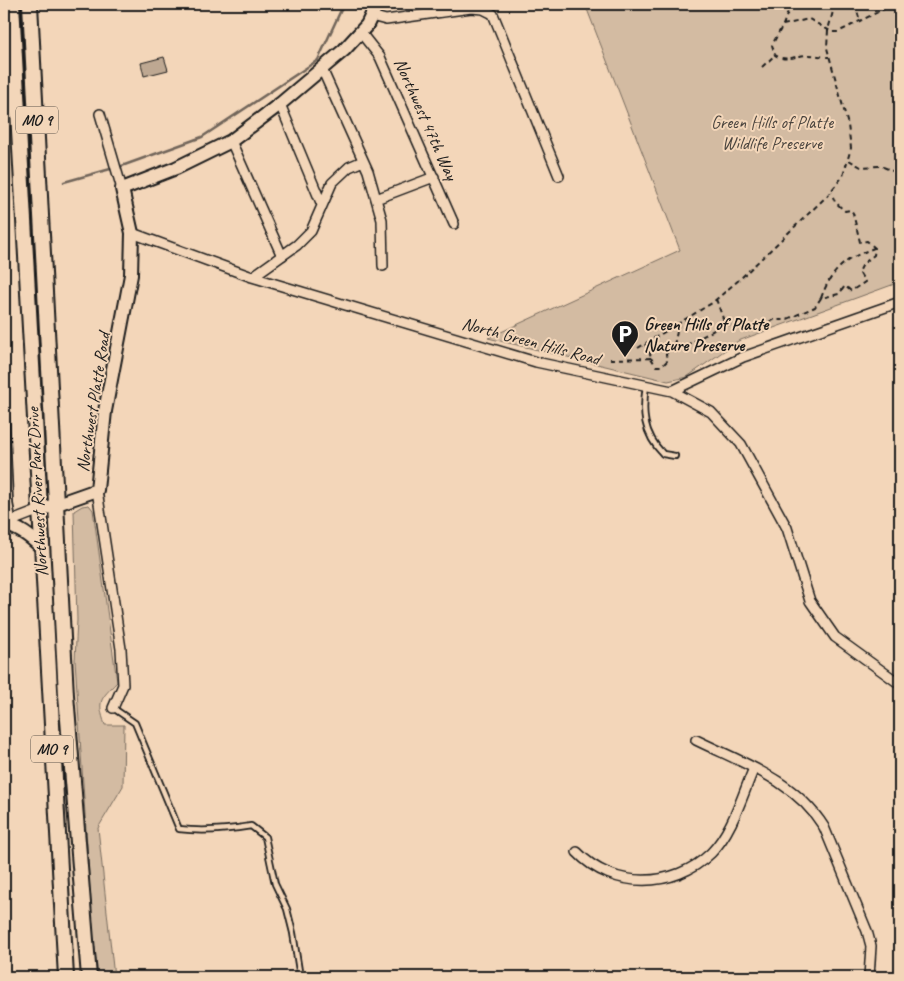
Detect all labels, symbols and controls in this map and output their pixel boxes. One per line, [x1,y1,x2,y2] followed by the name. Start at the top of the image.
[389,55,463,185] street label: Northwest 47th Way
[16,106,58,134] road number: MO 9
[711,111,834,154] park label: Green Hills of Platte Wildlife Preserve
[460,312,605,371] street label: North Green Hills Road
[644,313,770,356] place label: Green Hills of Platte Nature Preserve
[610,319,640,358] parking icon: Green Hills of Platte Nature Preserve
[71,328,115,473] street label: Northwest Platte Road
[22,406,52,577] street label: Northwest River Park Drive
[31,736,73,762] road number: MO 9

